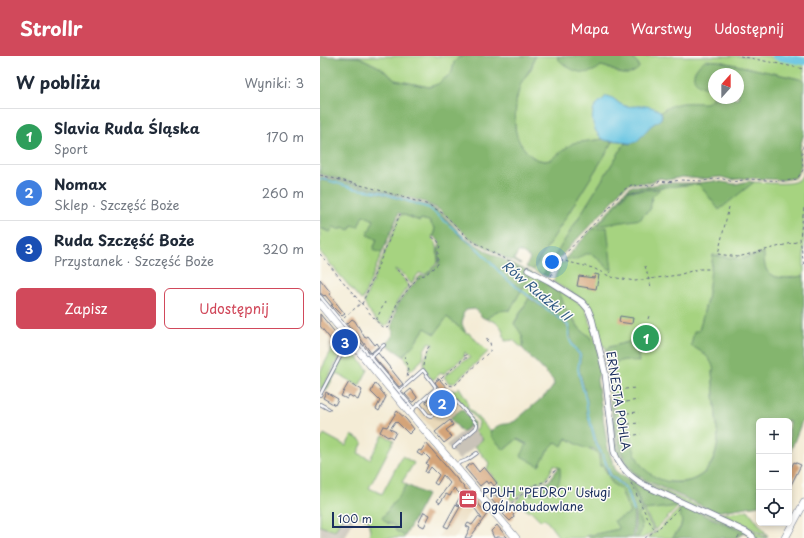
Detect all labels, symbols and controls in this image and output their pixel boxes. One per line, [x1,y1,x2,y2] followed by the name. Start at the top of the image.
[20,14,83,42] text: Strollr
[571,18,609,39] text: Mapa
[631,18,692,39] text: Warstwy
[714,18,784,39] text: Udostępnij
[708,68,744,104] north arrow
[16,69,101,95] text: W pobliżu
[244,73,304,92] text: Wyniki: 3
[54,116,200,139] text: Slavia Ruda Śląska
[26,127,32,146] text: 1
[266,127,304,146] text: 170 m
[54,139,88,158] text: Sport
[54,172,107,195] text: Nomax
[24,183,34,202] text: 2
[262,183,304,202] text: 260 m
[54,195,180,214] text: Sklep · Szczęść Boże
[54,228,195,251] text: Ruda Szczęść Boże
[25,239,33,258] text: 3
[262,239,304,258] text: 320 m
[54,251,214,270] text: Przystanek · Szczęść Boże
[542,252,562,272] your location
[498,255,577,326] water label: Rów Rudzki II
[16,288,156,329] button: Zapisz
[164,288,304,329] button: Udostępnij
[633,323,659,353] pin: 1
[332,327,358,357] pin: 3
[602,350,636,453] street label: ERNESTA POHLA
[429,388,455,418] pin: 2
[756,418,792,526] map controls
[756,418,792,454] button: +
[756,454,792,490] button: −
[482,483,611,515] place label: PPUH "PEDRO" Usługi Ogólnobudowlane
[457,488,479,510] office icon: PPUH "PEDRO" Usługi Ogólnobudowlane
[756,490,792,526] button: locate
[332,510,402,529] scale bar
[338,510,372,527] text: 100 m

